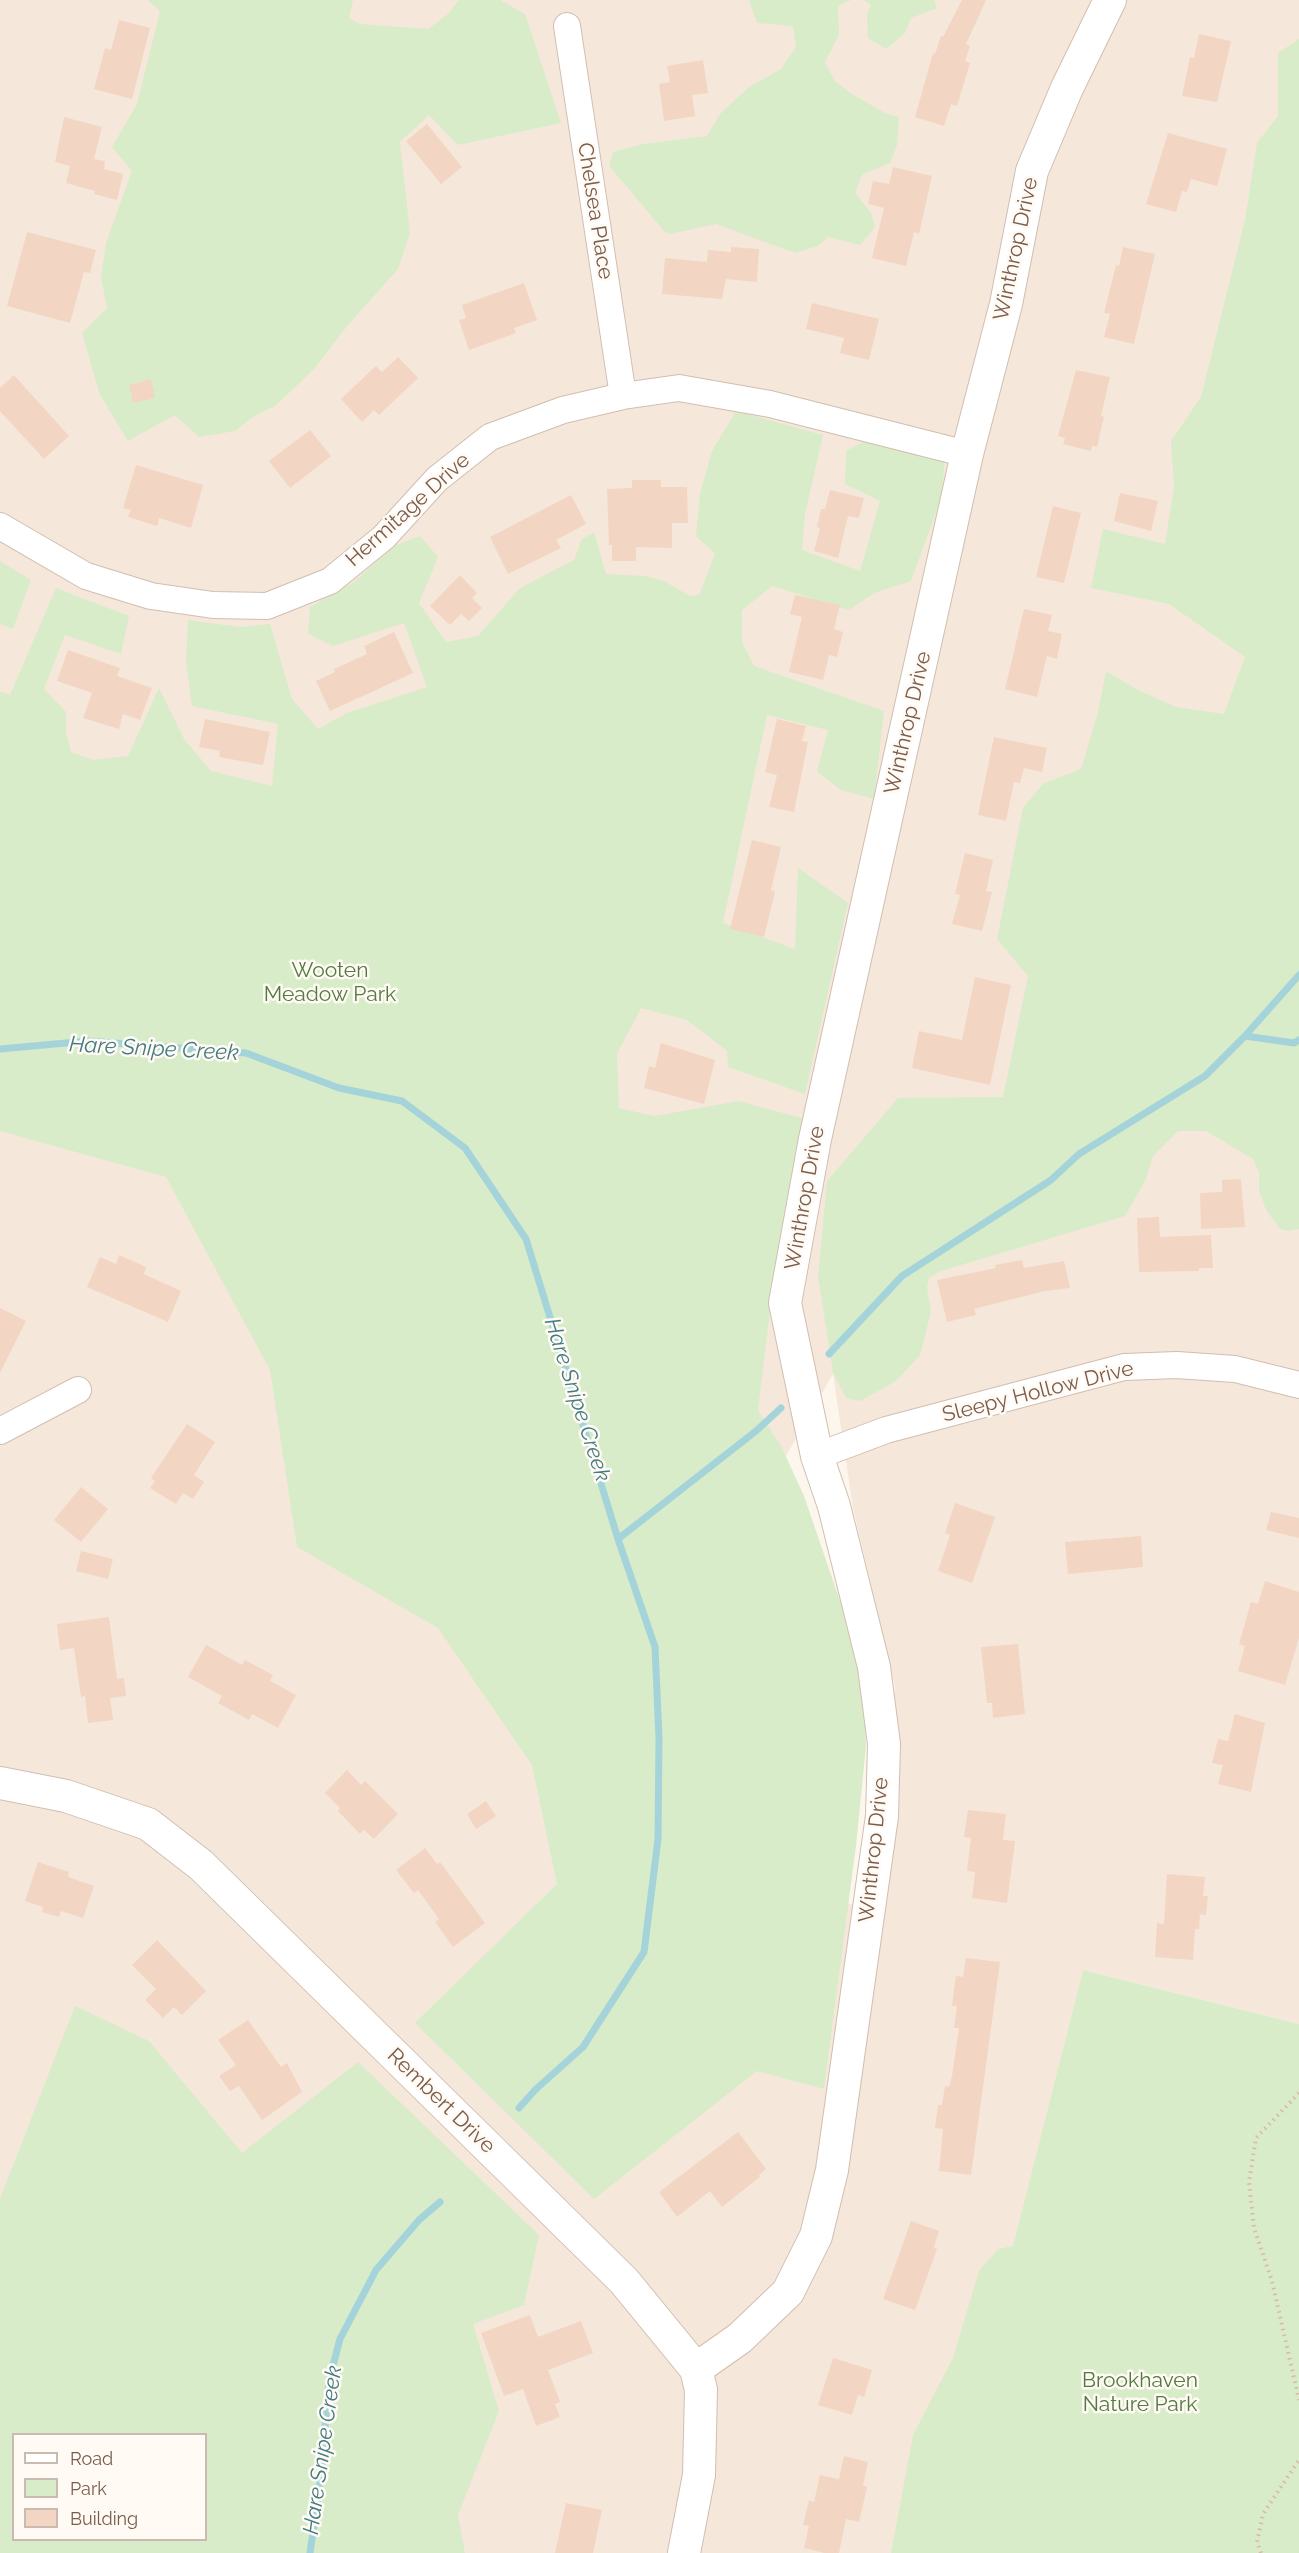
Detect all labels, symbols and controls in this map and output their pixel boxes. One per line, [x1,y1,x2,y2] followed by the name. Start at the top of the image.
[572,141,618,281] street label: Chelsea Place
[989,175,1043,323] street label: Winthrop Drive
[341,448,475,572] street label: Hermitage Drive
[879,649,937,797] street label: Winthrop Drive
[264,958,396,1008] park label: Wooten Meadow Park
[68,1031,240,1067] water label: Hare Snipe Creek
[780,1124,830,1272] street label: Winthrop Drive
[538,1315,616,1485] water label: Hare Snipe Creek
[940,1356,1136,1428] street label: Sleepy Hollow Drive
[854,1776,894,1924] street label: Winthrop Drive
[382,2043,500,2159] street label: Rembert Drive
[298,2364,348,2536] water label: Hare Snipe Creek
[1082,2368,1198,2418] park label: Brookhaven Nature Park
[12,2433,207,2541] legend
[70,2448,113,2469] text: Road
[70,2478,107,2499] text: Park
[70,2508,138,2529] text: Building

